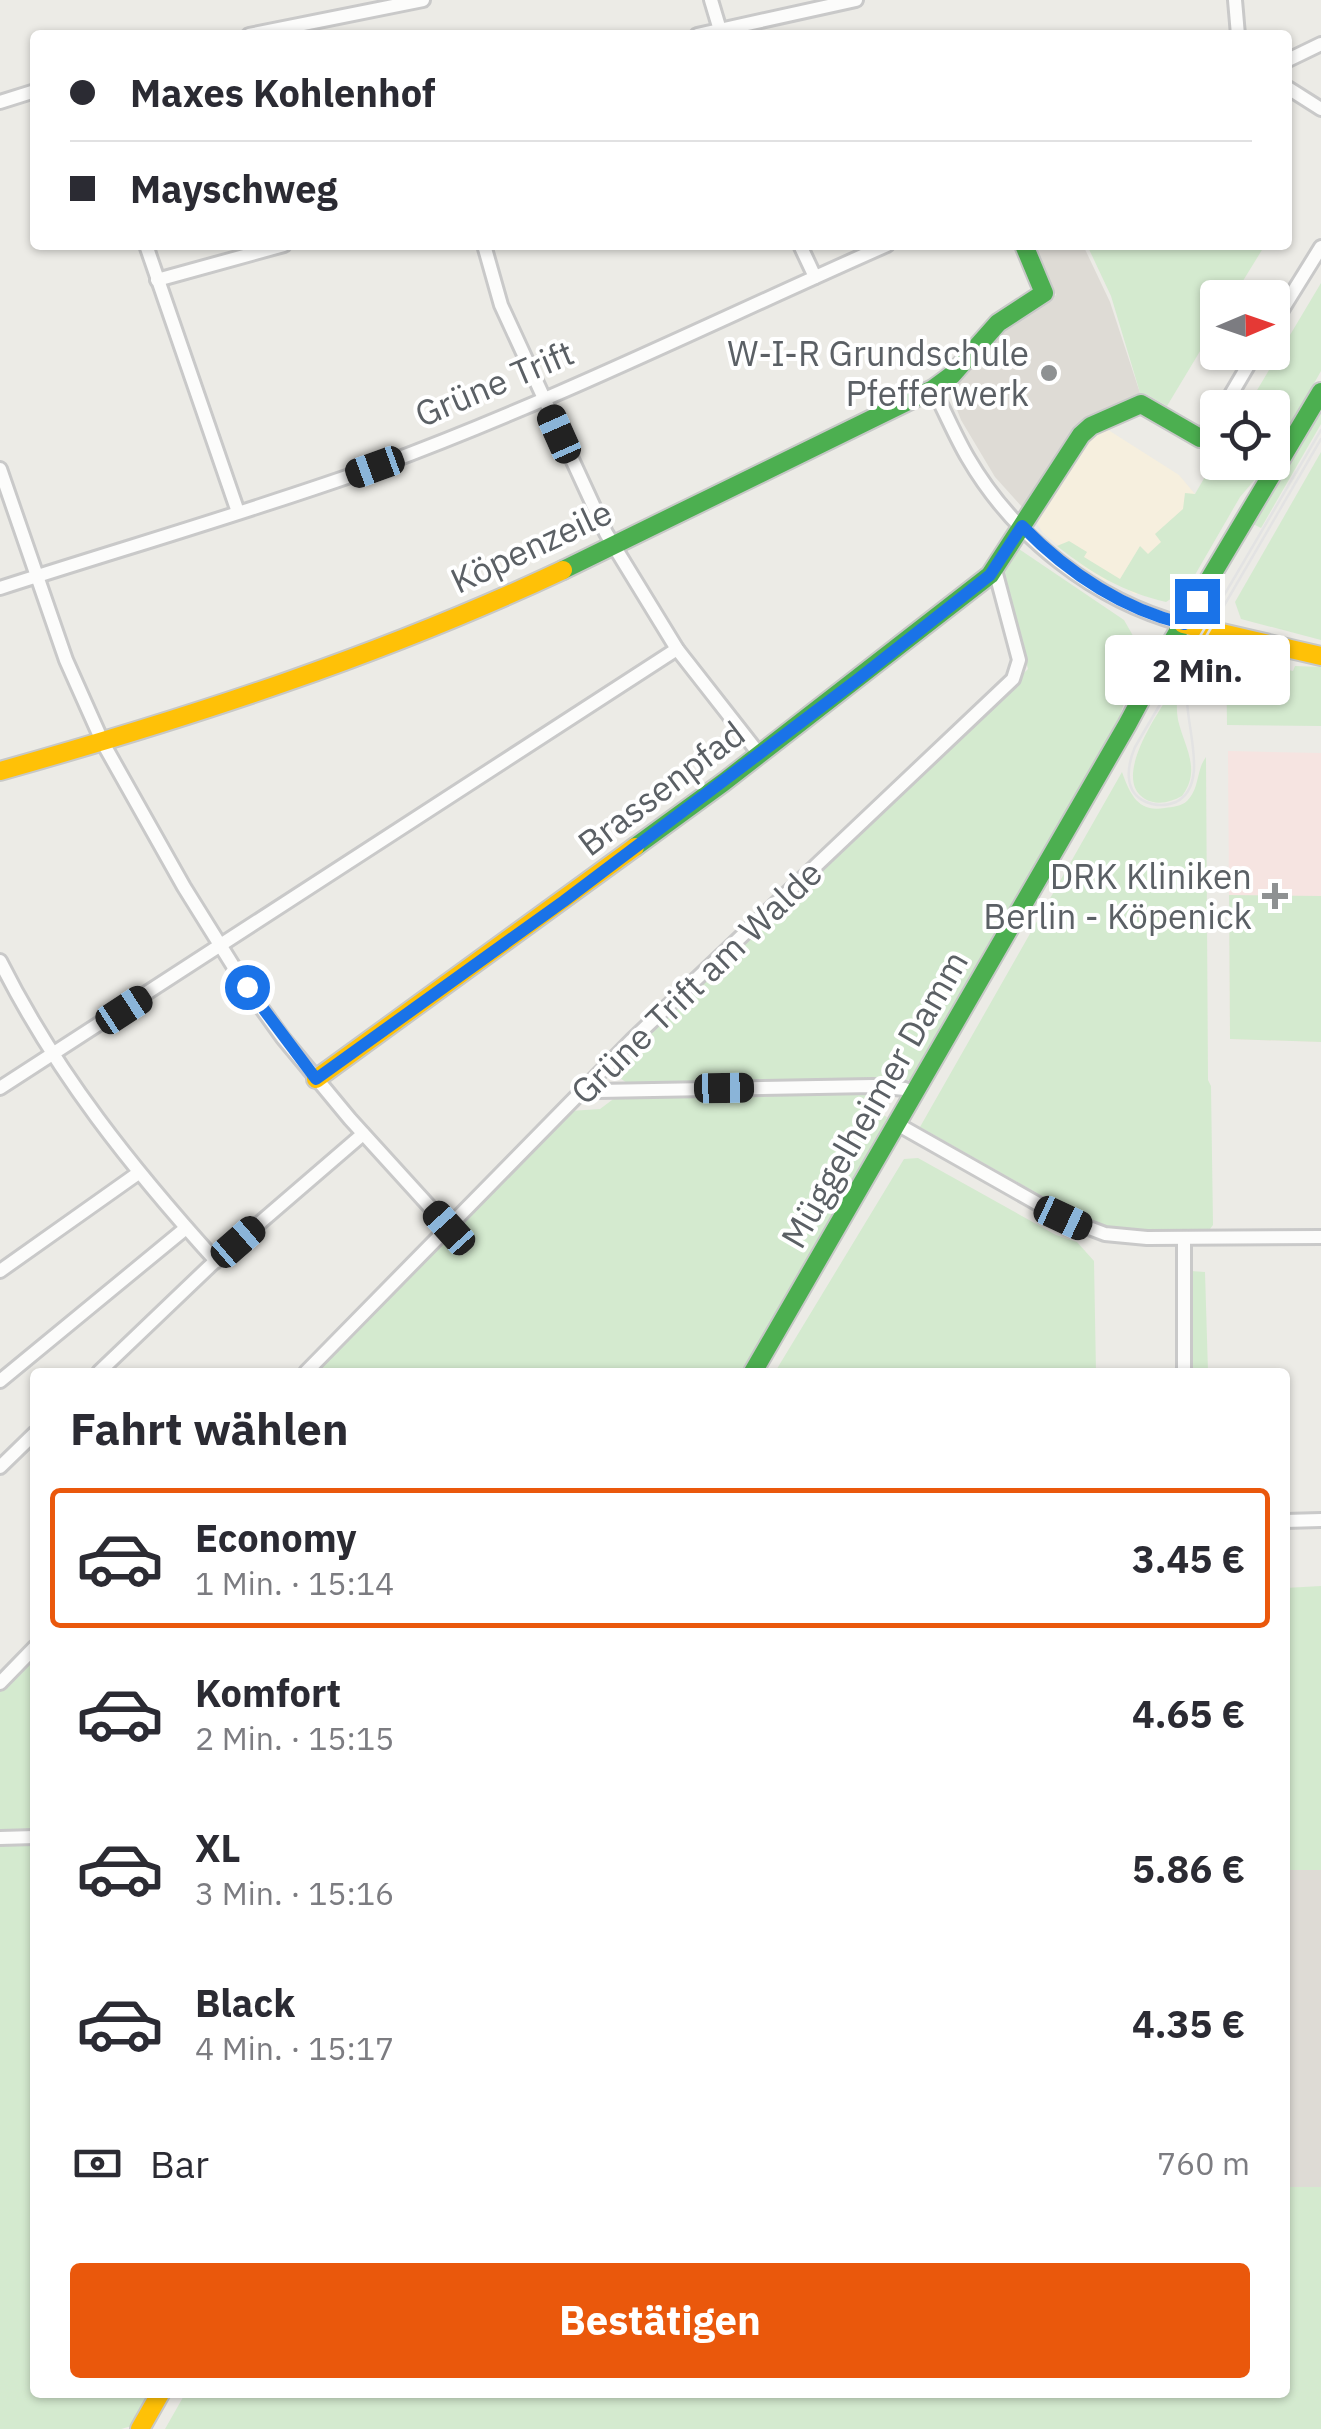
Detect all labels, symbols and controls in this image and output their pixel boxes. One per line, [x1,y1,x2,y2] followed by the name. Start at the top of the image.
[130,68,436,117] text: Maxes Kohlenhof
[130,164,337,213] text: Mayschweg
[1200,280,1290,370] north arrow
[1200,280,1290,480] map controls
[408,329,580,437] street label: Grüne Trift
[727,330,1029,416] place label: W-I-R Grundschule Pfefferwerk
[1038,362,1060,384] marker: W-I-R Grundschule Pfefferwerk
[1200,390,1290,480] button: locate
[533,400,585,468] car
[342,443,408,491] car
[443,489,619,603] street label: Köpenzeile
[1175,579,1220,624] route end
[1104,636,1290,706] callout: 2 Min.
[1152,649,1243,691] text: 2 Min.
[568,710,754,866] street label: Brassenpfad
[560,850,832,1114] street label: Grüne Trift am Walde
[983,853,1252,939] place label: DRK Kliniken Berlin - Köpenick
[1262,883,1288,909] marker: DRK Kliniken Berlin - Köpenick
[770,942,978,1256] street label: Müggelheimer Damm
[225,965,270,1010] route start
[91,981,157,1039] car
[694,1072,754,1104] car
[1029,1192,1097,1244] car
[418,1196,480,1260] car
[206,1211,270,1273] car
[70,1399,349,1457] text: Fahrt wählen
[75,1513,165,1603] icon: car
[195,1513,357,1562] text: Economy
[1132,1534,1245,1583] text: 3.45 €
[195,1562,394,1604] text: 1 Min. · 15:14
[75,1668,165,1758] icon: car
[195,1668,341,1717] text: Komfort
[1132,1689,1245,1738] text: 4.65 €
[195,1717,394,1759] text: 2 Min. · 15:15
[75,1823,165,1913] icon: car
[195,1823,241,1872] text: XL
[1132,1844,1245,1893] text: 5.86 €
[195,1872,394,1914] text: 3 Min. · 15:16
[75,1978,165,2068] icon: car
[195,1978,295,2027] text: Black
[1132,1999,1245,2048] text: 4.35 €
[195,2027,394,2069] text: 4 Min. · 15:17
[70,2136,125,2191] icon: cash
[150,2139,209,2188] text: Bar
[1157,2142,1250,2184] text: 760 m
[70,2263,1250,2378] button: Bestätigen

